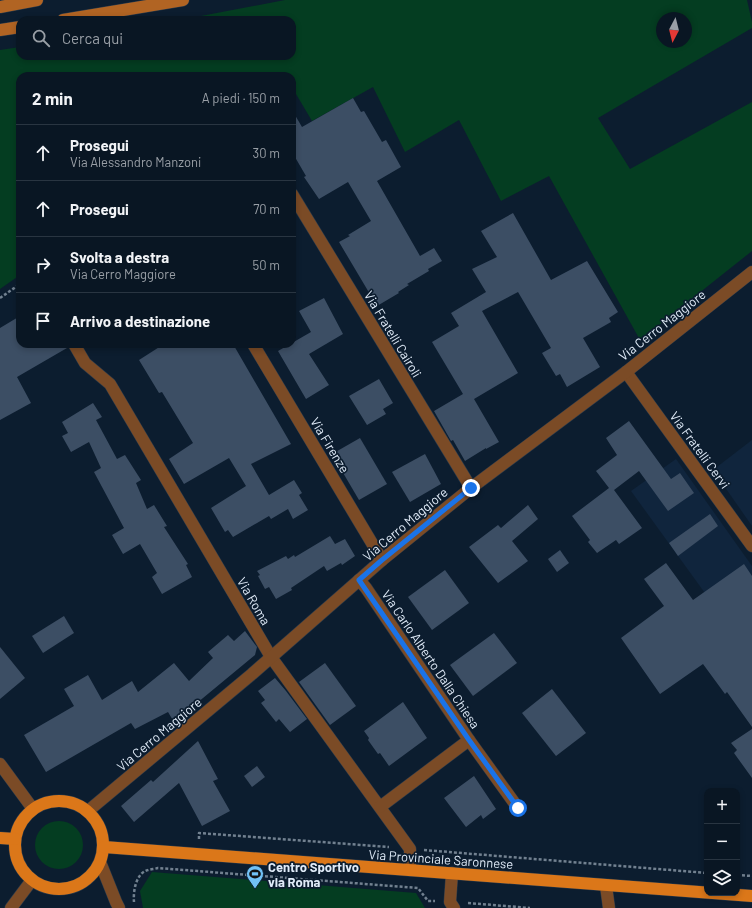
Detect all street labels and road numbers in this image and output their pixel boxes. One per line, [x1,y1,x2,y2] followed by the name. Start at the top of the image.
[615,286,709,364] street label: Via Cerro Maggiore
[361,288,425,380] street label: Via Fratelli Cairoli
[667,408,733,492] street label: Via Fratelli Cervi
[307,414,353,476] street label: Via Firenze
[359,484,451,564] street label: Via Cerro Maggiore
[234,574,274,628] street label: Via Roma
[379,587,483,731] street label: Via Carlo Alberto Dalla Chiesa
[113,694,205,774] street label: Via Cerro Maggiore
[368,846,514,872] street label: Via Provinciale Saronnese

